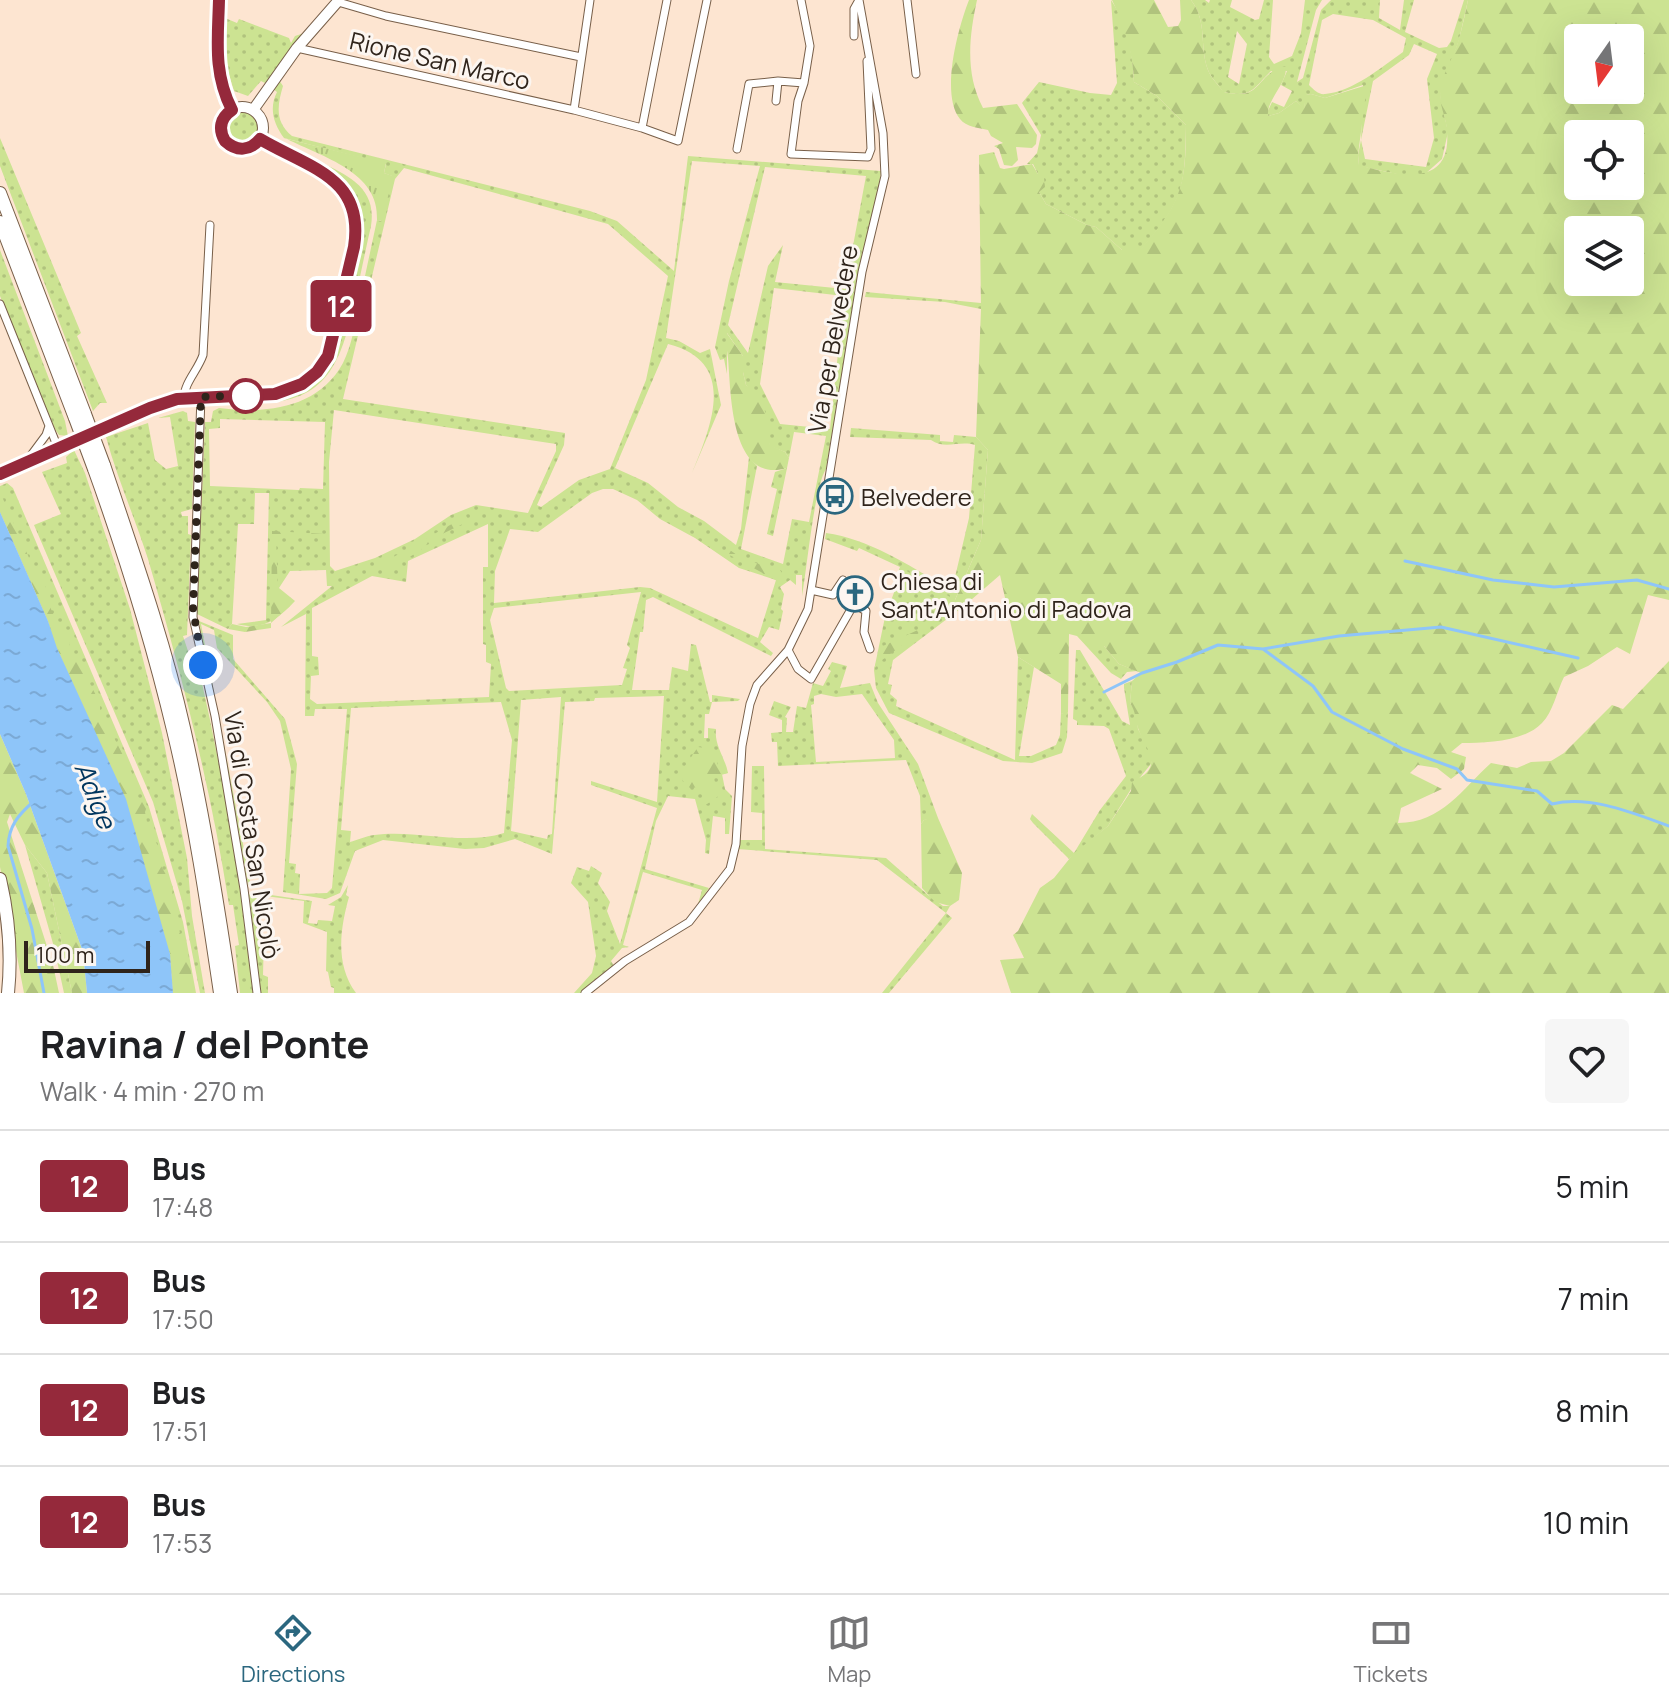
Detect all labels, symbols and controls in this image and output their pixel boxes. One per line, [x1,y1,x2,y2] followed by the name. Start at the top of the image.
[347,23,533,97] street label: Rione San Marco
[1564,24,1644,104] north arrow
[1564,24,1644,296] map controls
[1564,120,1644,200] button: locate
[1564,216,1644,296] button: layers
[799,242,865,436] street label: Via per Belvedere
[305,280,377,332] line badge: 12
[327,287,355,325] text: 12
[229,379,263,413] unlabelled marker
[816,477,854,515] bus stop icon: Belvedere
[861,480,972,513] place label: Belvedere
[881,564,1132,625] place label: Chiesa di Sant'Antonio di Padova
[836,575,874,613] church icon: Chiesa di Sant'Antonio di Padova
[183,645,223,685] your location
[217,709,289,961] street label: Via di Costa San Nicolò
[66,756,126,835] water label: Adige
[24,937,150,973] scale bar
[36,940,94,970] text: 100 m
[40,1017,369,1069] text: Ravina / del Ponte
[1545,1019,1629,1103] button: heart
[40,1073,264,1109] text: Walk · 4 min · 270 m
[152,1148,206,1189] text: Bus
[1555,1166,1629,1207] text: 5 min
[70,1167,98,1205] text: 12
[152,1189,213,1225] text: 17:48
[152,1260,206,1301] text: Bus
[1558,1278,1629,1319] text: 7 min
[70,1279,98,1317] text: 12
[152,1301,214,1337] text: 17:50
[152,1372,206,1413] text: Bus
[1555,1390,1629,1431] text: 8 min
[70,1391,98,1429] text: 12
[152,1413,208,1449] text: 17:51
[152,1484,206,1525] text: Bus
[1543,1502,1629,1543] text: 10 min
[70,1503,98,1541] text: 12
[152,1525,212,1561] text: 17:53
[241,1611,345,1689] tab: Directions
[827,1611,871,1689] tab: Map
[1354,1611,1428,1689] tab: Tickets

